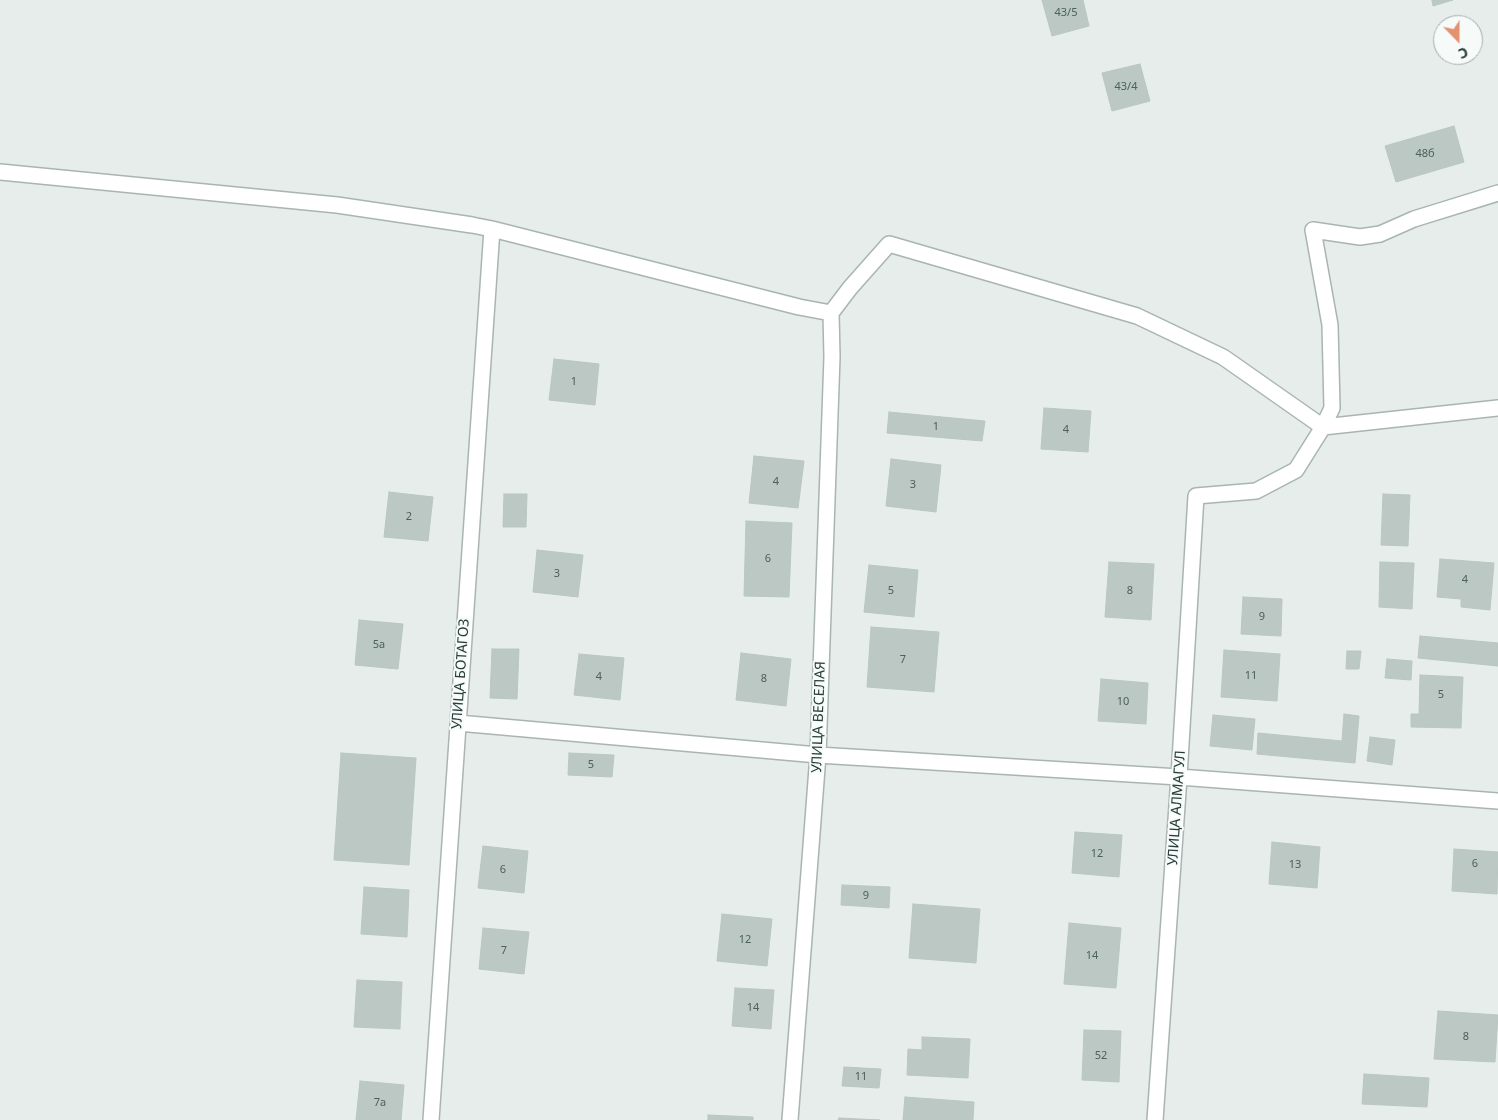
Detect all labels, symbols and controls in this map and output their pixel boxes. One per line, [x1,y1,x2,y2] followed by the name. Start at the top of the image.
[1055,6,1077,20] house number: 43/5
[1433,15,1483,65] north arrow
[1456,43,1471,64] text: С
[1115,80,1137,94] house number: 43/4
[1415,147,1435,161] house number: 48б
[571,375,577,389] house number: 1
[933,420,939,434] house number: 1
[1063,423,1069,437] house number: 4
[773,475,779,489] house number: 4
[910,478,916,492] house number: 3
[406,510,412,524] house number: 2
[765,552,771,566] house number: 6
[554,567,560,581] house number: 3
[1462,573,1468,587] house number: 4
[888,584,894,598] house number: 5
[1127,584,1133,598] house number: 8
[1259,610,1265,624] house number: 9
[449,618,473,730] street label: УЛИЦА БОТАГОЗ
[373,638,385,652] house number: 5а
[900,653,906,667] house number: 7
[809,661,829,773] street label: УЛИЦА ВЕСЕЛАЯ
[1245,669,1257,683] house number: 11
[596,670,602,684] house number: 4
[761,672,767,686] house number: 8
[1438,688,1444,702] house number: 5
[1117,695,1129,709] house number: 10
[1165,750,1189,866] street label: УЛИЦА АЛМАГУЛ
[588,758,594,772] house number: 5
[1091,847,1103,861] house number: 12
[1472,857,1478,871] house number: 6
[1289,858,1301,872] house number: 13
[500,863,506,877] house number: 6
[863,889,869,903] house number: 9
[739,933,751,947] house number: 12
[501,944,507,958] house number: 7
[1086,949,1098,963] house number: 14
[747,1001,759,1015] house number: 14
[1463,1030,1469,1044] house number: 8
[1095,1049,1107,1063] house number: 52
[855,1070,867,1084] house number: 11
[374,1096,386,1110] house number: 7а

